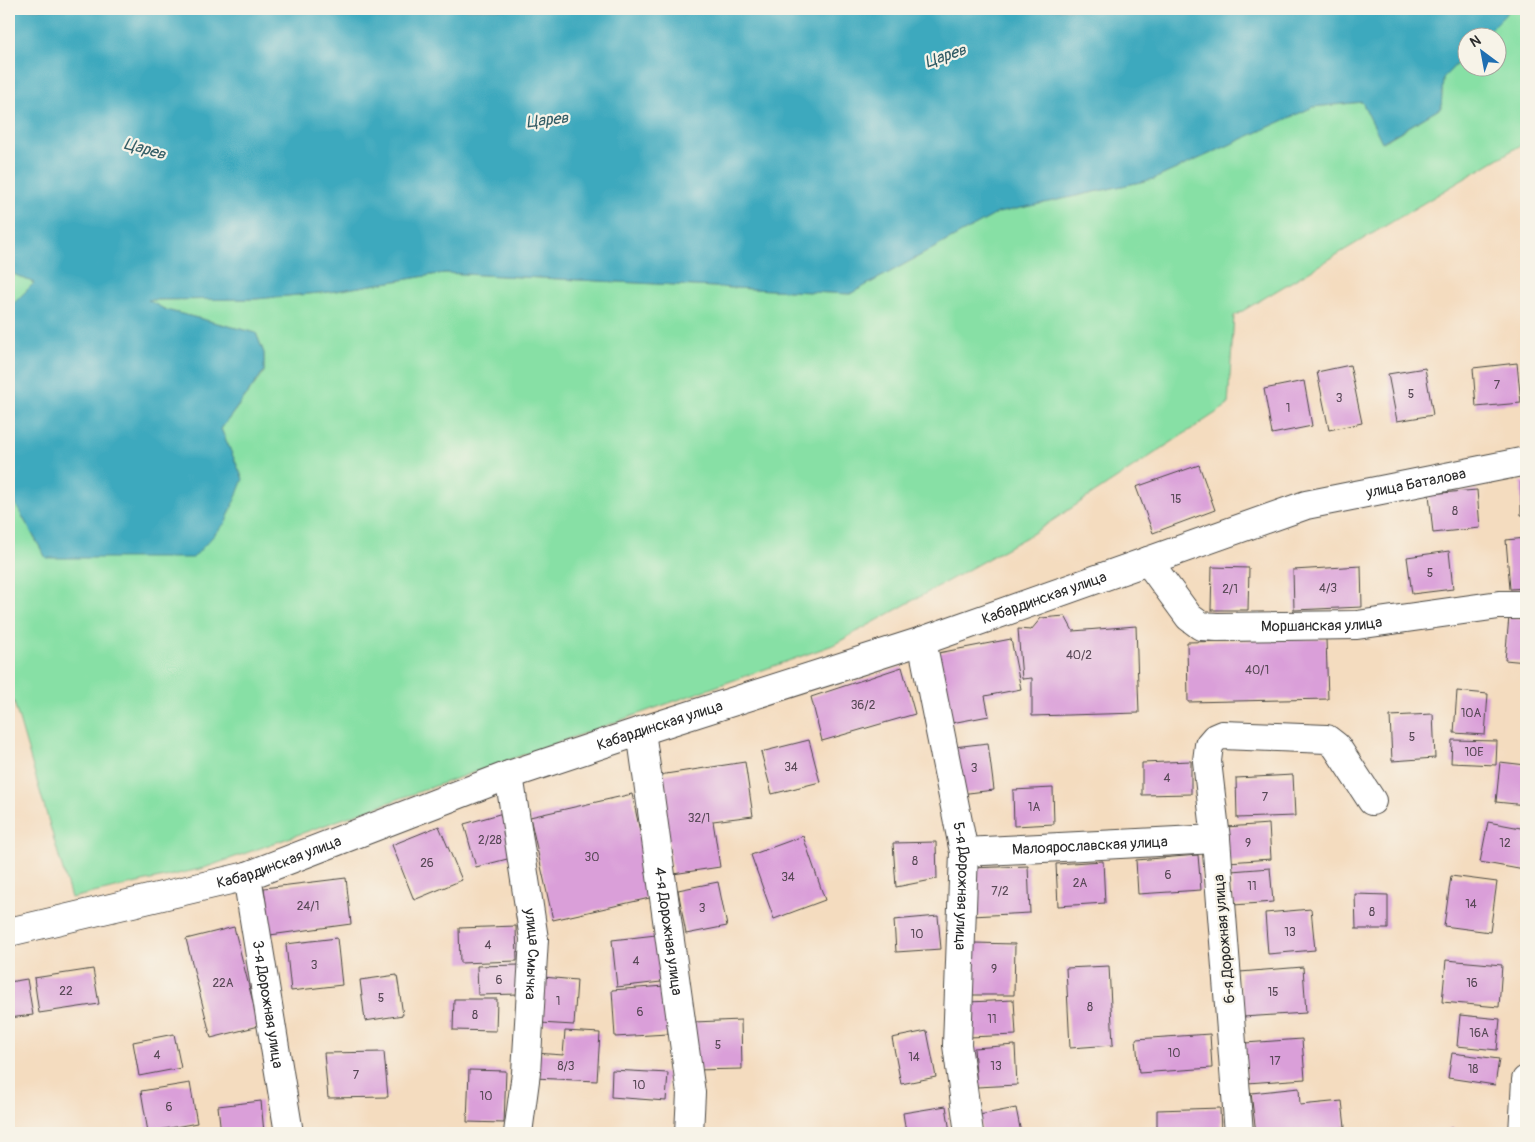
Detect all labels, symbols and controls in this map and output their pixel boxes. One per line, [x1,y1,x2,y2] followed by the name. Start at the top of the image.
[1458,28,1508,78] north arrow
[1467,32,1484,51] text: N
[922,39,970,72] water label: Царев
[525,108,570,132] water label: Царев
[122,134,169,165] water label: Царев
[1494,378,1501,393] house number: 7
[1408,387,1414,402] house number: 5
[1336,391,1343,406] house number: 3
[1286,401,1290,416] house number: 1
[1363,464,1468,503] street label: улица Баталова
[1170,492,1182,507] house number: 15
[1452,504,1458,519] house number: 8
[1427,566,1433,581] house number: 5
[979,567,1109,629] street label: Кабардинская улица
[1319,581,1337,596] house number: 4/3
[1222,582,1238,597] house number: 2/1
[1261,613,1383,636] street label: Моршанская улица
[1066,648,1092,663] house number: 40/2
[1245,663,1269,678] house number: 40/1
[595,696,725,755] street label: Кабардинская улица
[851,698,876,713] house number: 36/2
[1461,706,1482,721] house number: 10А
[1409,730,1415,745] house number: 5
[1464,745,1484,760] house number: 10Е
[784,760,798,775] house number: 34
[971,761,978,776] house number: 3
[1164,771,1171,786] house number: 4
[1262,790,1269,805] house number: 7
[1028,800,1040,815] house number: 1А
[688,811,710,826] house number: 32/1
[948,820,974,951] street label: 5-я Дорожная улица
[215,832,344,893] street label: Кабардинская улица
[478,833,502,848] house number: 2/28
[1012,833,1168,860] street label: Малоярославская улица
[1245,836,1251,851] house number: 9
[1499,836,1511,851] house number: 12
[585,850,599,865] house number: 30
[912,854,918,869] house number: 8
[420,856,434,871] house number: 26
[650,866,686,997] street label: 4-я Дорожная улица
[1165,868,1172,883] house number: 6
[781,870,795,885] house number: 34
[1209,874,1240,1004] street label: 6-я Дорожная улица
[1073,876,1087,891] house number: 2А
[1247,879,1257,894] house number: 11
[991,884,1009,899] house number: 7/2
[1465,897,1477,912] house number: 14
[297,899,319,914] house number: 24/1
[699,901,706,916] house number: 3
[1369,905,1375,920] house number: 8
[519,906,543,1000] street label: улица Смычка
[1284,925,1296,940] house number: 13
[911,927,923,942] house number: 10
[485,938,492,953] house number: 4
[248,939,287,1070] street label: 3-я Дорожная улица
[633,954,640,969] house number: 4
[311,958,318,973] house number: 3
[991,962,997,977] house number: 9
[496,973,503,988] house number: 6
[212,976,234,991] house number: 22А
[1466,976,1478,991] house number: 16
[59,984,73,999] house number: 22
[1267,985,1279,1000] house number: 15
[378,991,384,1006] house number: 5
[556,994,560,1009] house number: 1
[1087,1000,1093,1015] house number: 8
[637,1005,644,1020] house number: 6
[472,1008,478,1023] house number: 8
[987,1012,997,1027] house number: 11
[1469,1026,1489,1041] house number: 16А
[715,1038,721,1053] house number: 5
[1168,1046,1180,1061] house number: 10
[154,1048,161,1063] house number: 4
[908,1050,920,1065] house number: 14
[1269,1054,1281,1069] house number: 17
[557,1059,575,1074] house number: 8/3
[990,1059,1002,1074] house number: 13
[1468,1062,1478,1077] house number: 18
[353,1068,360,1083] house number: 7
[633,1078,645,1093] house number: 10
[480,1089,492,1104] house number: 10
[166,1100,173,1115] house number: 6

